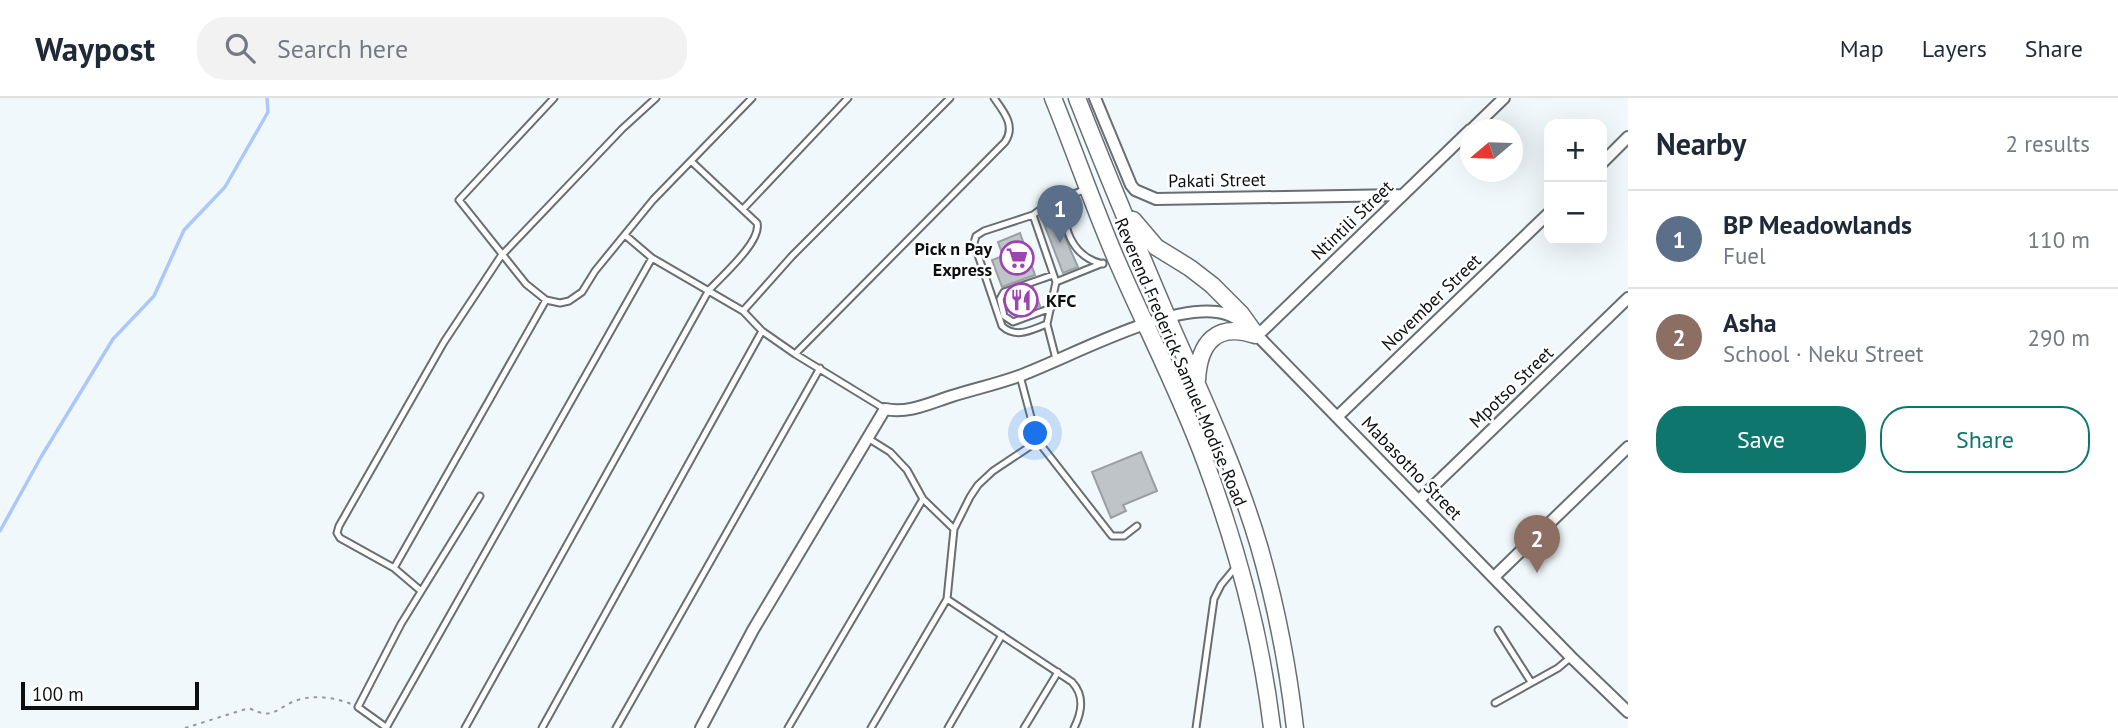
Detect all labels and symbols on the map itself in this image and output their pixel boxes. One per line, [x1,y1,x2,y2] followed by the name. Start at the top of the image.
[1460,119,1523,182] north arrow
[1168,168,1266,192] street label: Pakati Street
[1306,175,1398,265] street label: Ntintili Street
[1037,185,1083,243] pin: 1
[1110,214,1252,510] street label: Reverend Frederick Samuel Modise Road
[915,237,992,281] place label: Pick n Pay Express
[998,239,1036,277] supermarket icon: Pick n Pay Express
[1376,249,1486,355] street label: November Street
[1002,281,1040,319] restaurant icon: KFC
[1046,289,1076,312] place label: KFC
[1464,341,1558,433] street label: Mpotso Street
[1357,411,1467,525] street label: Mabasotho Street
[1018,416,1052,450] your location
[1514,515,1560,573] pin: 2
[21,679,200,711] scale bar

